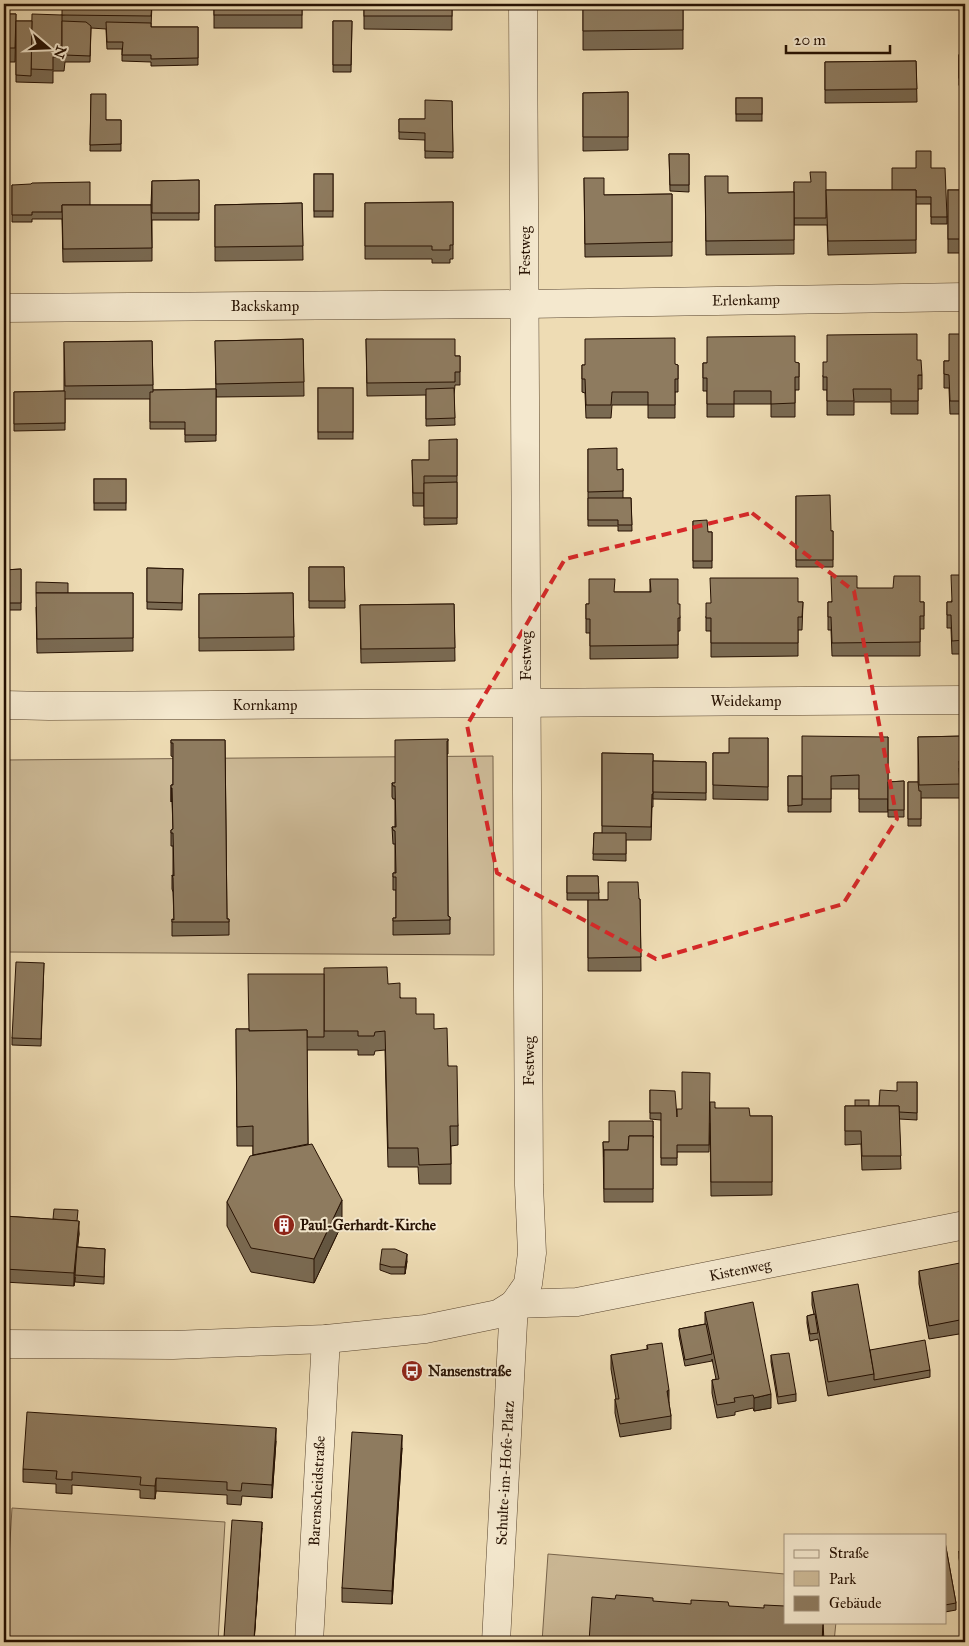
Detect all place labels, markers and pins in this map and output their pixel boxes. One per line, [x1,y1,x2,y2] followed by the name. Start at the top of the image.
[272,1213,296,1237] building icon: Paul-Gerhardt-Kirche
[300,1216,437,1234] place label: Paul-Gerhardt-Kirche
[400,1359,424,1383] bus stop icon: Nansenstraße
[428,1362,512,1380] place label: Nansenstraße

